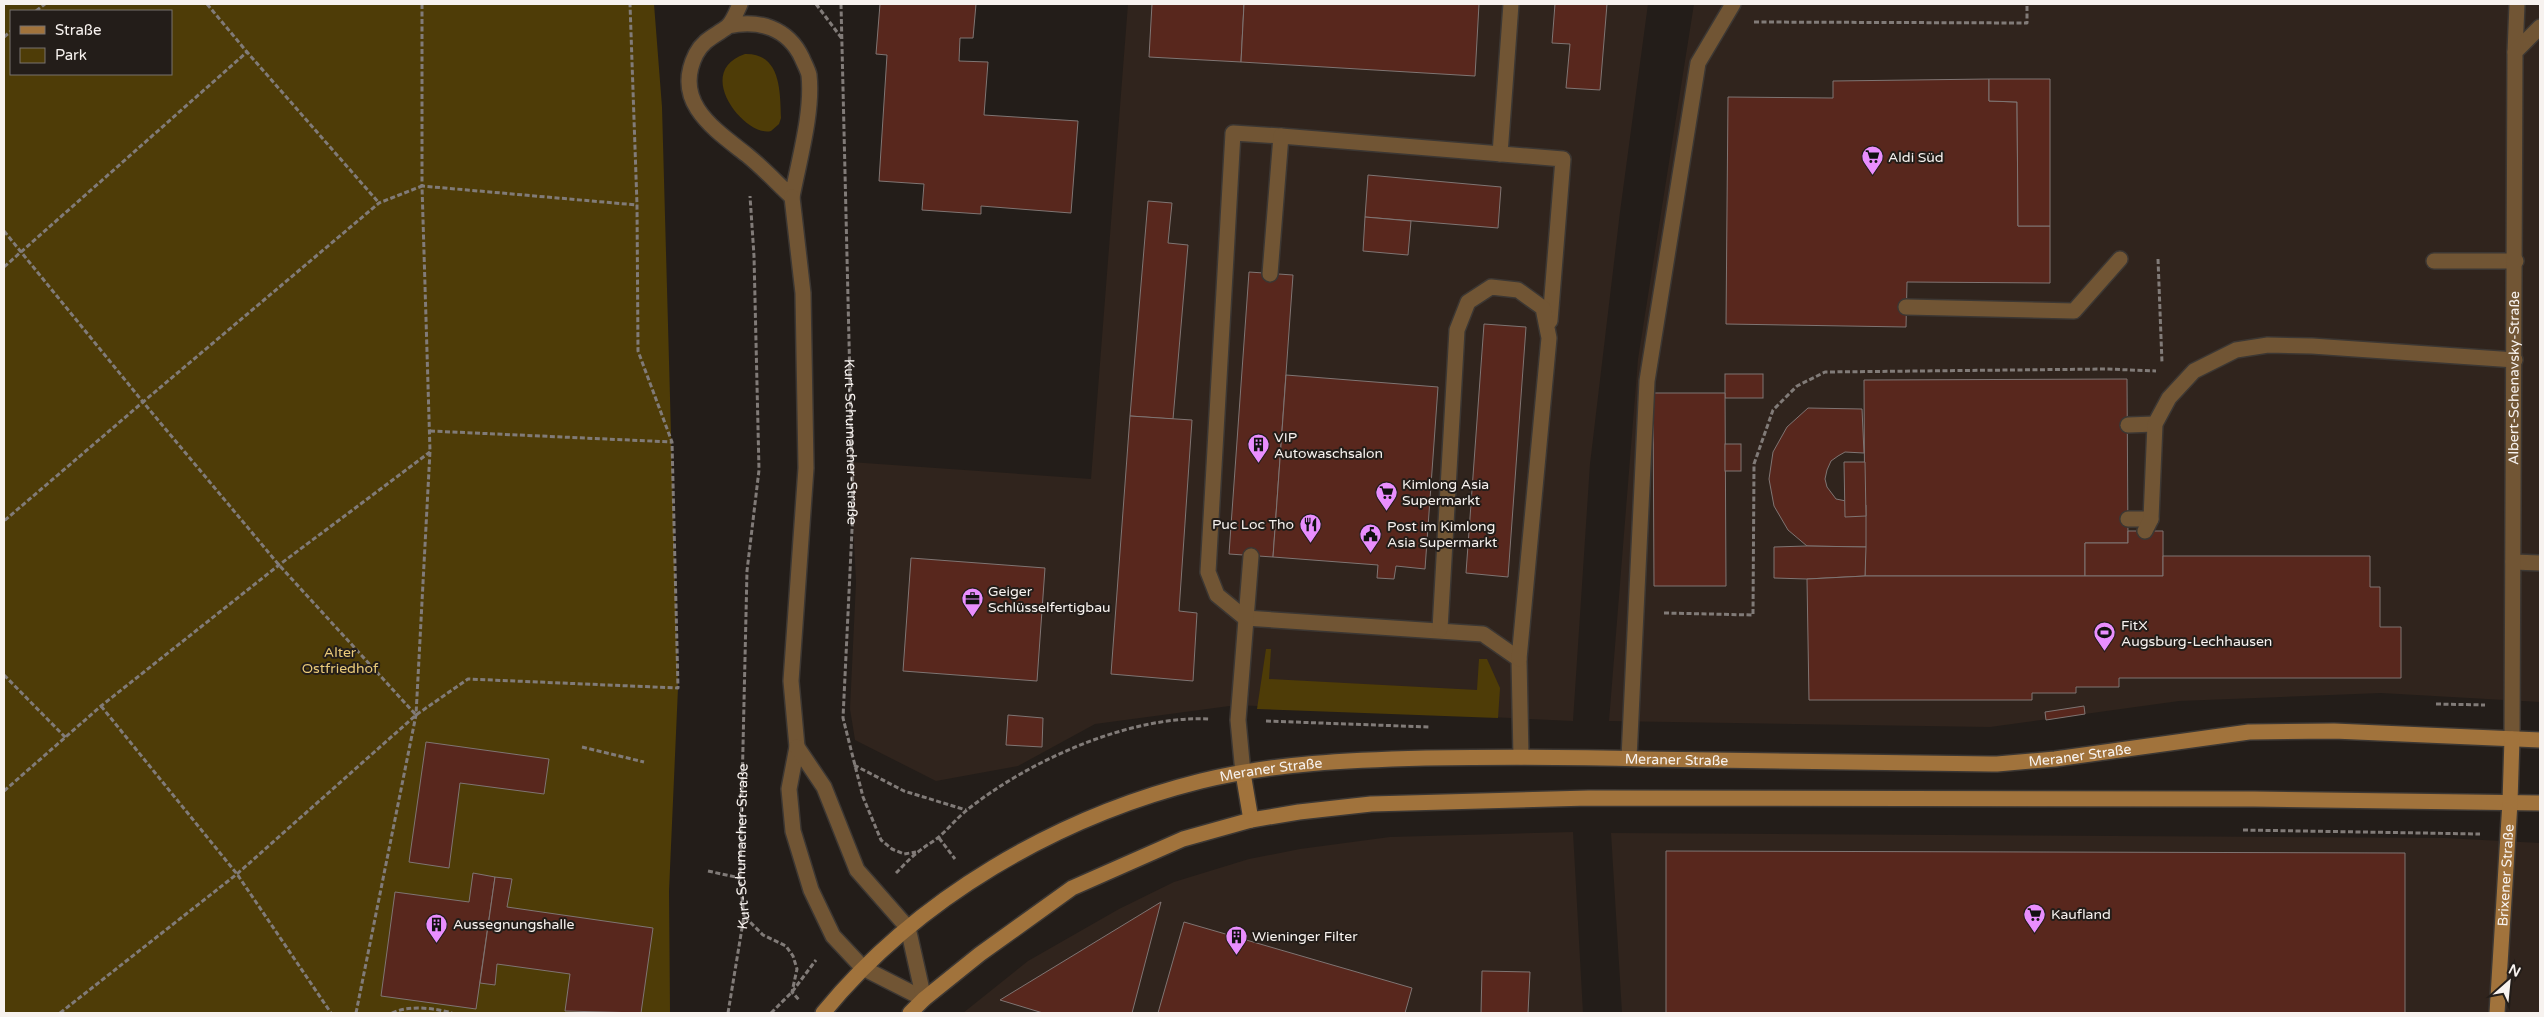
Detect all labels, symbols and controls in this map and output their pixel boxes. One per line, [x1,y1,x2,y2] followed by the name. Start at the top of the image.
[10,10,172,75] legend
[55,21,101,39] text: Straße
[55,46,87,64] text: Park
[1860,145,1884,176] supermarket icon: Aldi Süd
[1888,149,1944,166] place label: Aldi Süd
[2505,291,2522,465] street label: Albert-Schenavsky-Straße
[841,359,862,525] street label: Kurt-Schumacher-Straße
[1274,429,1383,462] place label: VIP Autowaschsalon
[1246,433,1270,464] building icon: VIP Autowaschsalon
[1402,476,1489,509] place label: Kimlong Asia Supermarkt
[1374,480,1398,511] supermarket icon: Kimlong Asia Supermarkt
[1298,512,1322,543] restaurant icon: Puc Loc Tho
[1212,516,1294,533] place label: Puc Loc Tho
[1387,518,1498,551] place label: Post im Kimlong Asia Supermarkt
[1359,522,1383,553] public building icon: Post im Kimlong Asia Supermarkt
[988,583,1111,616] place label: Geiger Schlüsselfertigbau
[960,587,984,618] office icon: Geiger Schlüsselfertigbau
[2121,617,2272,650] place label: FitX Augsburg-Lechhausen
[2093,621,2117,652] sports icon: FitX Augsburg-Lechhausen
[302,644,379,677] park label: Alter Ostfriedhof
[2028,740,2132,770] street label: Meraner Straße
[1625,750,1728,769] street label: Meraner Straße
[1218,754,1323,785] street label: Meraner Straße
[731,763,753,931] street label: Kurt-Schumacher-Straße
[2494,823,2517,927] street label: Brixener Straße
[2023,902,2047,933] supermarket icon: Kaufland
[2051,906,2111,923] place label: Kaufland
[425,912,449,943] building icon: Aussegnungshalle
[453,916,574,933] place label: Aussegnungshalle
[1224,924,1248,955] building icon: Wieninger Filter
[1252,928,1358,945] place label: Wieninger Filter
[2484,957,2534,1007] north arrow
[2506,961,2524,981] text: N

